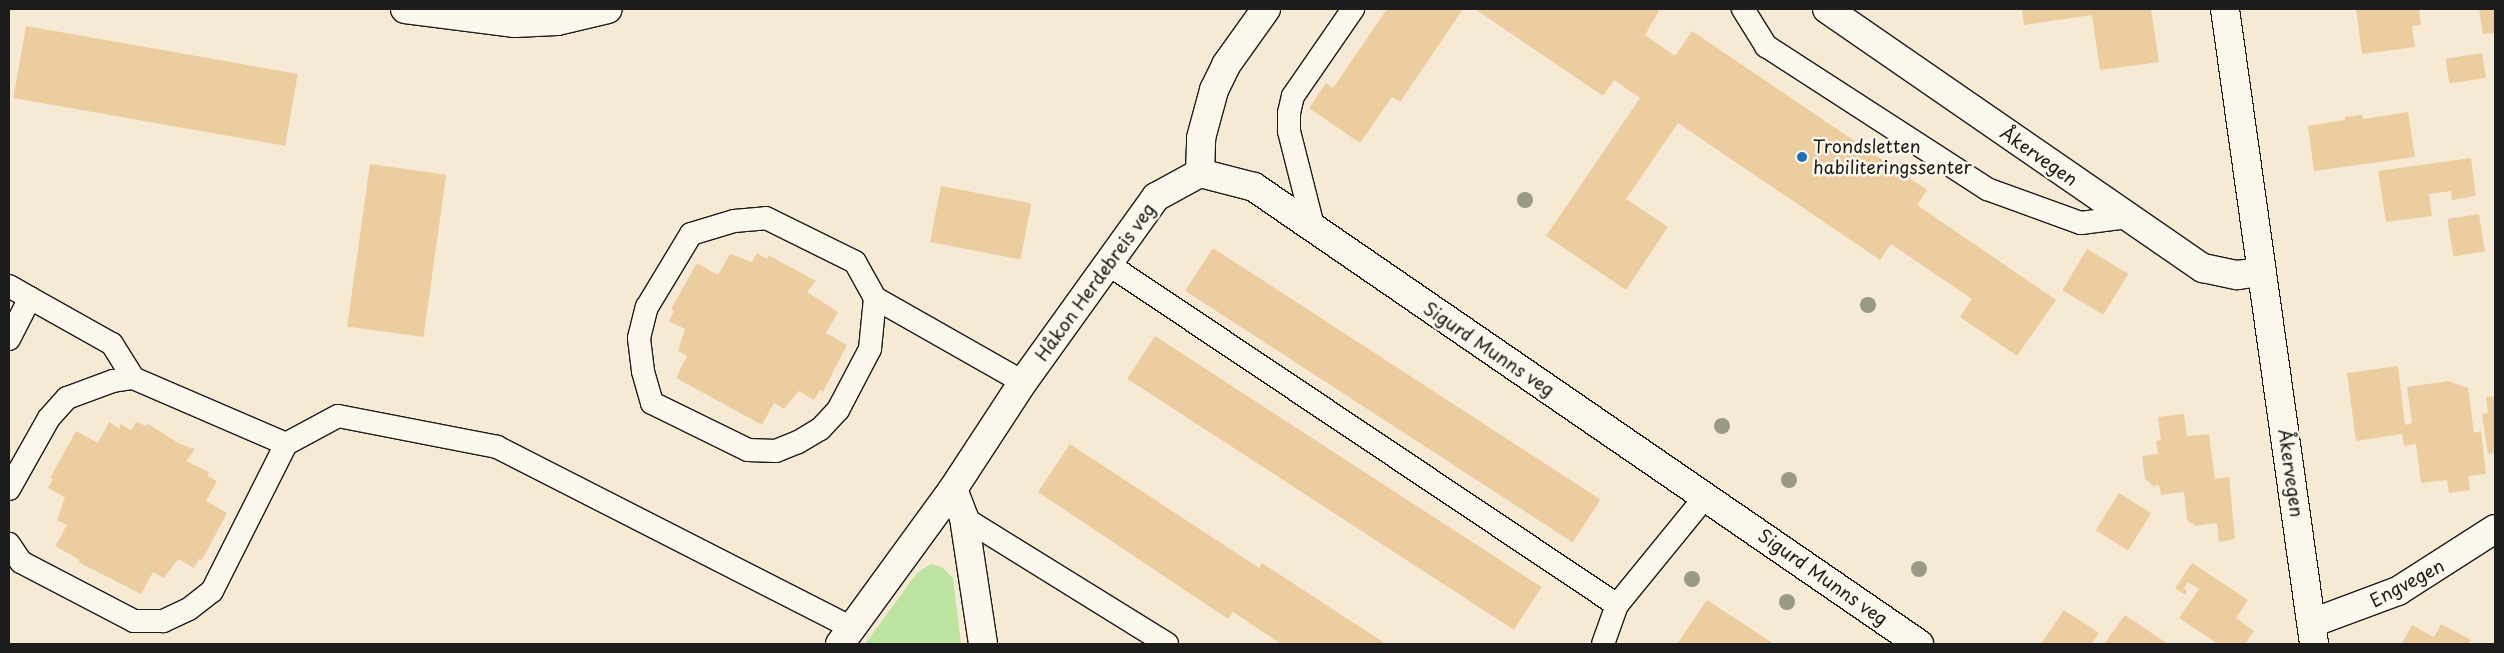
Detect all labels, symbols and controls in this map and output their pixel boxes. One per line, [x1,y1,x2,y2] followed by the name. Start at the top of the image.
[1996,122,2082,190] street label: Åkervegen
[1813,136,1972,178] place label: Trondsletten habiliteringssenter
[1795,150,1809,164] marker: Trondsletten habiliteringssenter
[1031,200,1159,364] street label: Håkon Herdebreis veg
[1419,297,1559,401] street label: Sigurd Munns veg
[2274,428,2308,518] street label: Åkervegen
[1754,524,1892,630] street label: Sigurd Munns veg
[2366,554,2448,612] street label: Engvegen

